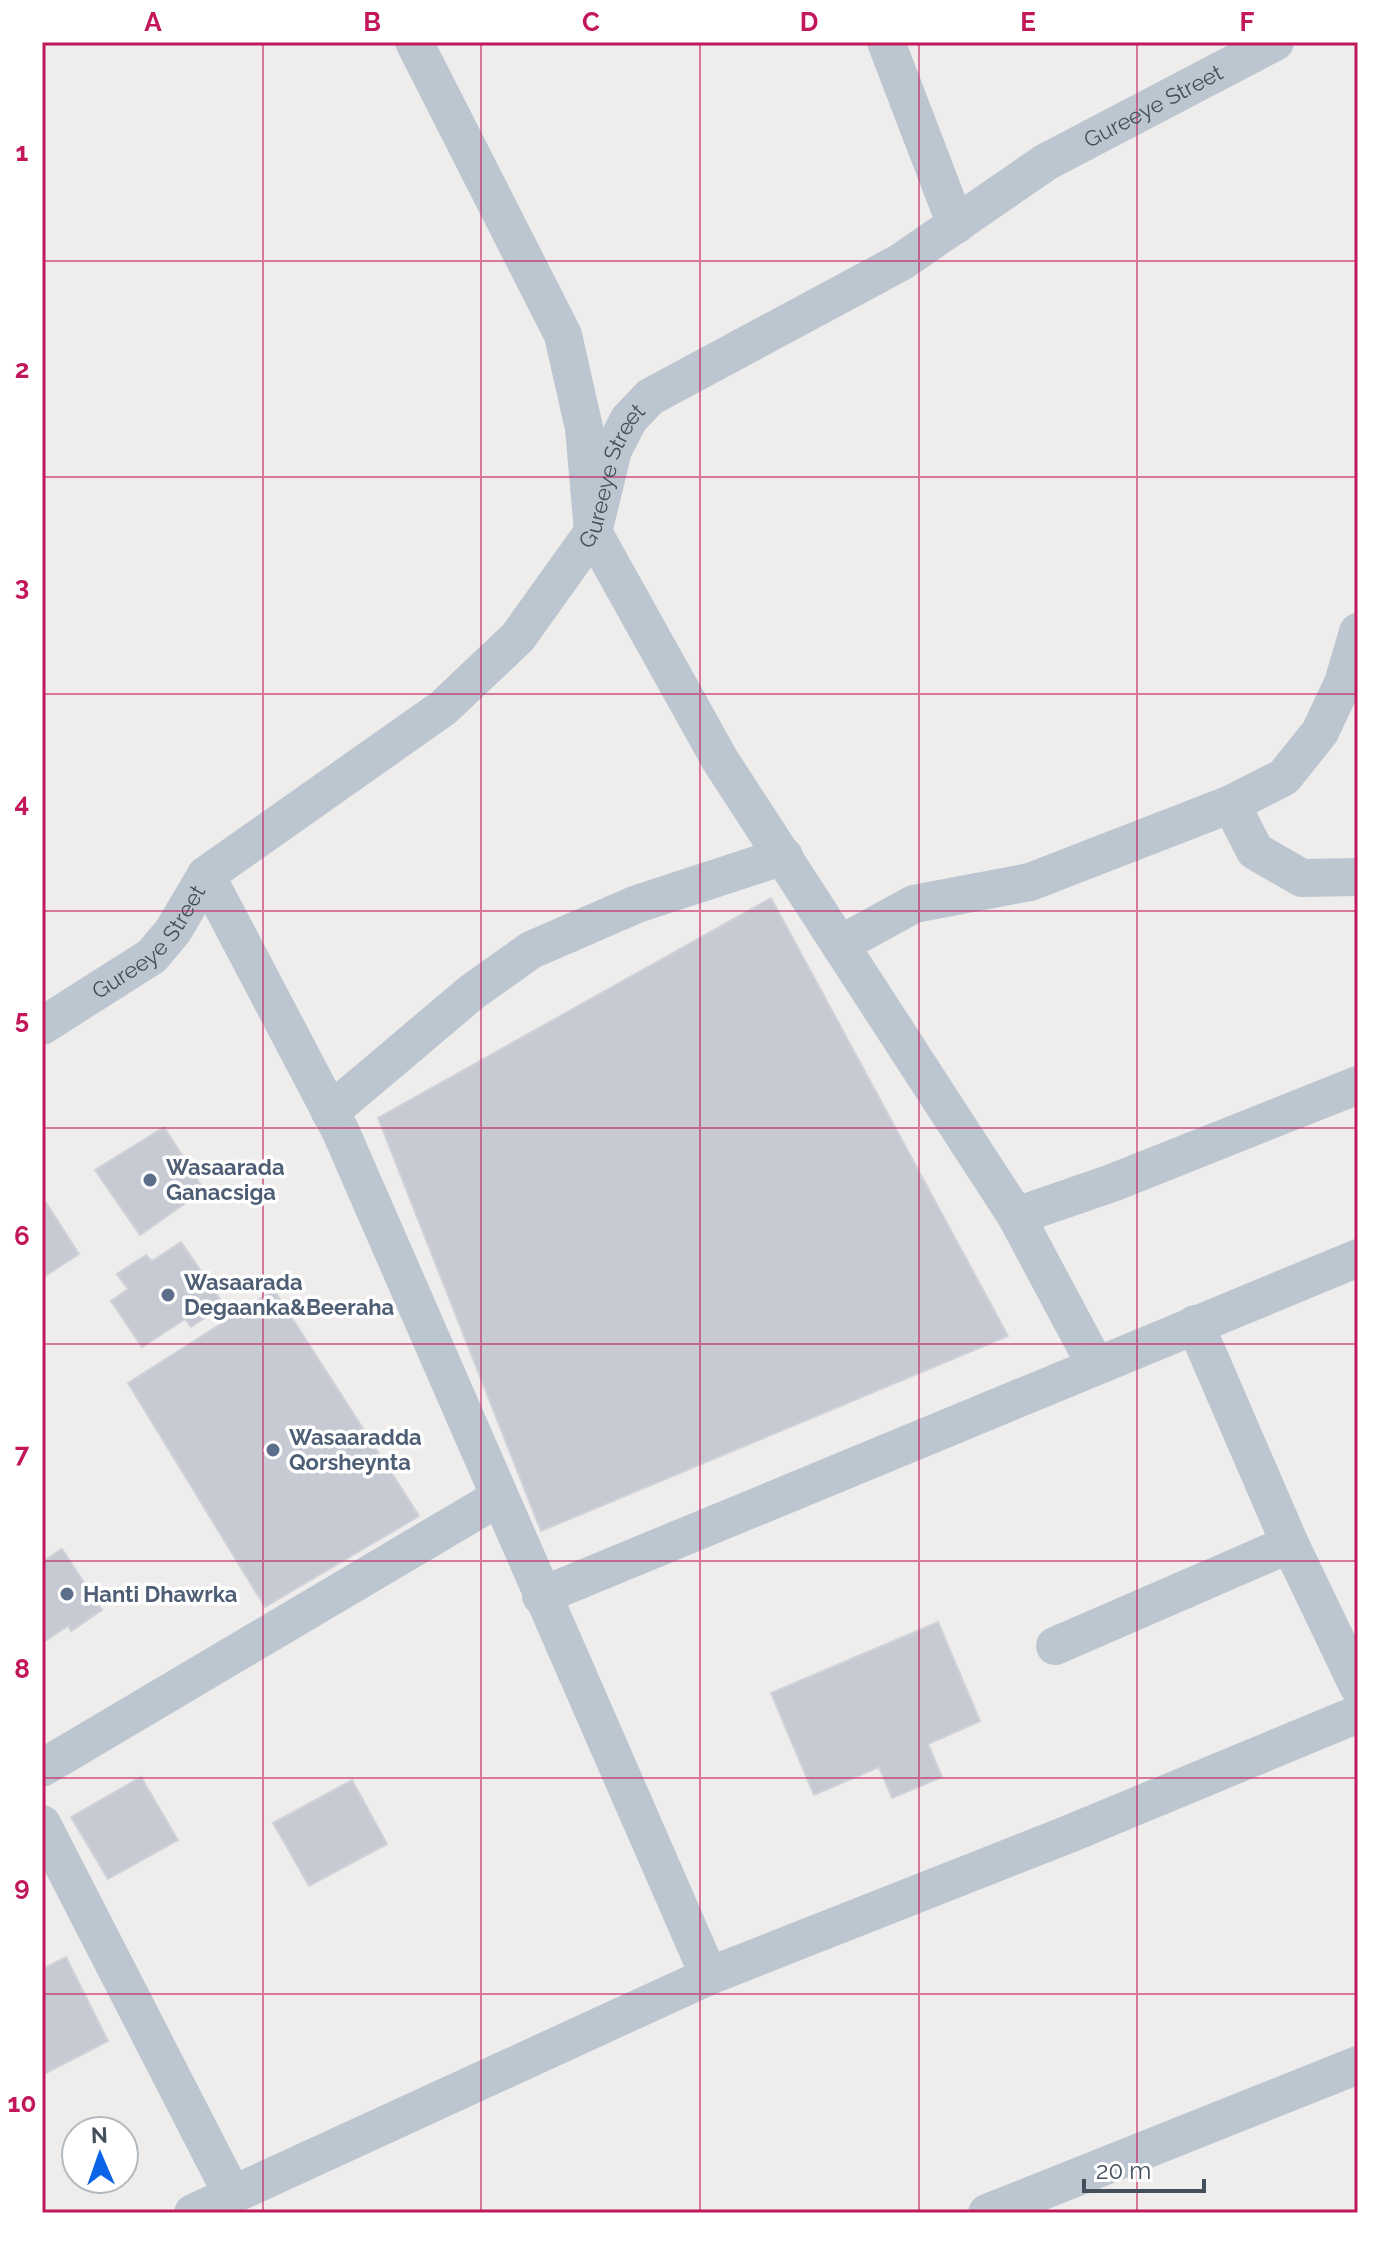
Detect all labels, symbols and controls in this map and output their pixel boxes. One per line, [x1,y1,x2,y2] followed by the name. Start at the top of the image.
[144,7,162,37] text: A
[363,7,381,37] text: B
[582,7,600,37] text: C
[800,7,818,37] text: D
[1020,7,1036,37] text: E
[1240,7,1255,37] text: F
[1079,59,1227,153] street label: Gureeye Street
[16,137,29,167] text: 1
[15,354,29,384] text: 2
[573,397,650,553] street label: Gureeye Street
[15,571,29,601] text: 3
[15,788,29,818] text: 4
[87,880,211,1004] street label: Gureeye Street
[15,1004,29,1034] text: 5
[166,1154,285,1205] place label: Wasaarada Ganacsiga
[141,1171,159,1189] marker: Wasaarada Ganacsiga
[14,1221,30,1251] text: 6
[184,1269,394,1320] place label: Wasaarada Degaanka&Beeraha
[159,1286,177,1304] marker: Wasaarada Degaanka&Beeraha
[289,1424,422,1475] place label: Wasaaradda Qorsheynta
[15,1438,30,1468] text: 7
[264,1441,282,1459] marker: Wasaaradda Qorsheynta
[83,1581,237,1607] place label: Hanti Dhawrka
[58,1585,76,1603] marker: Hanti Dhawrka
[14,1654,30,1684] text: 8
[14,1871,30,1901] text: 9
[8,2088,36,2118] text: 10
[60,2115,140,2195] north arrow
[90,2122,108,2148] text: N
[1084,2143,1204,2193] scale bar
[1096,2156,1151,2185] text: 20 m

